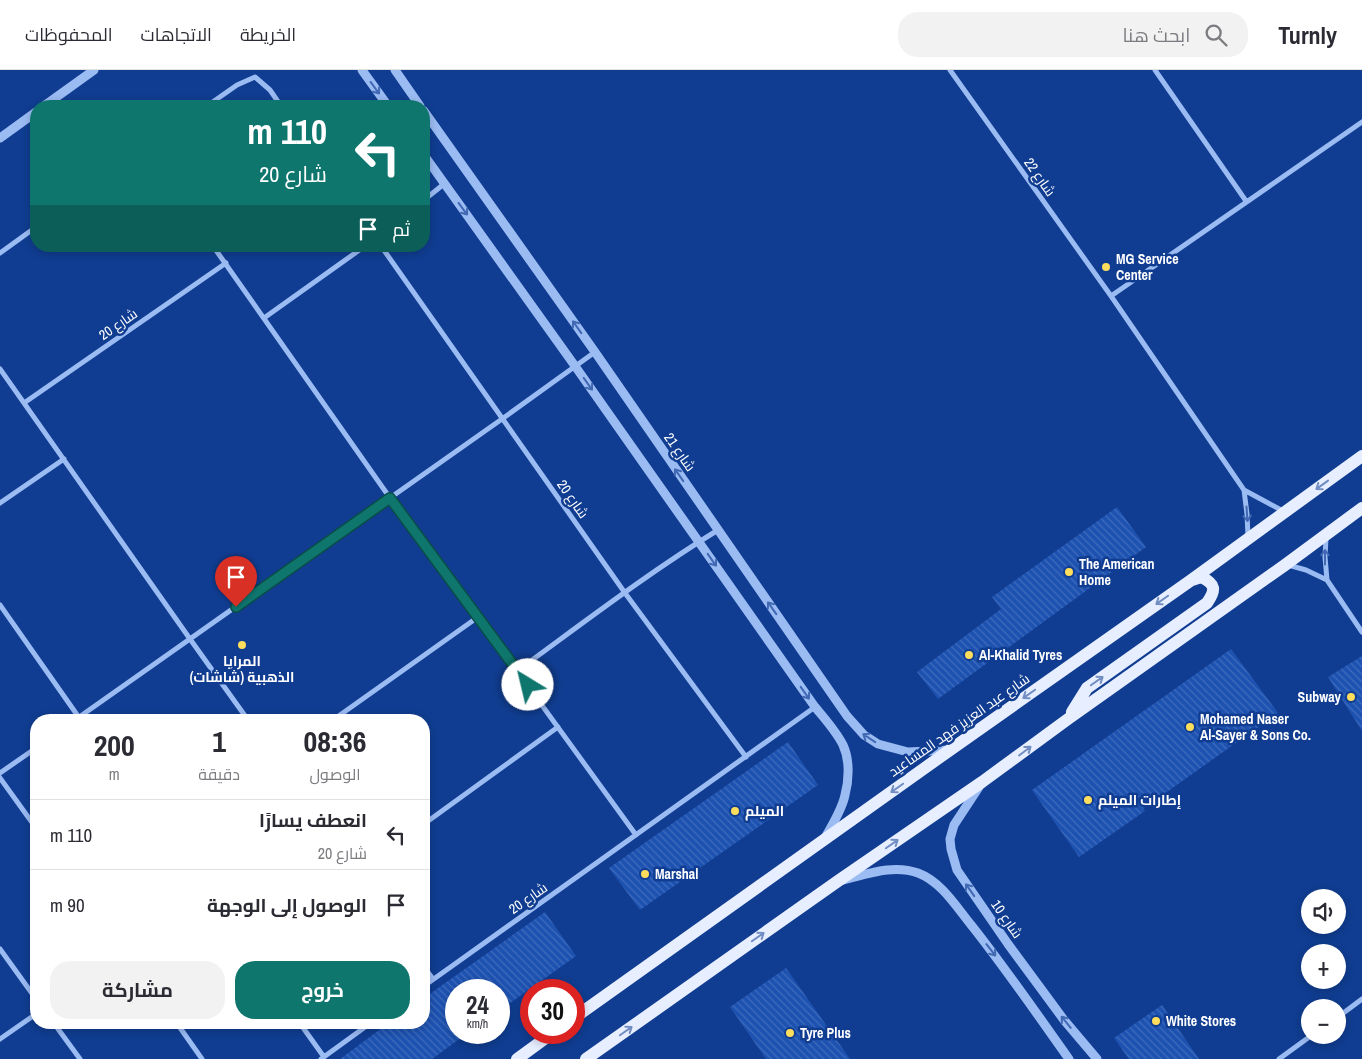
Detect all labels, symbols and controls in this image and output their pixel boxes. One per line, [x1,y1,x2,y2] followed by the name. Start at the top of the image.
[898,12,1248,57] search box
[1278,19,1337,51] text: Turnly
[1202,21,1230,49] icon: search
[25,22,113,47] text: المحفوظات
[141,22,212,47] text: الاتجاهات
[240,22,296,47] text: الخريطة
[1122,22,1190,48] text: ابحث هنا
[370,81,380,95] one-way arrow
[247,108,327,155] text: 110 m
[345,120,410,185] icon: left
[1020,154,1060,200] street label: شارع 22
[259,159,327,189] text: شارع 20
[457,202,468,215] one-way arrow
[354,215,382,243] icon: arrive
[392,216,410,242] text: ثم
[1116,250,1179,284] place label: MG Service Center
[1100,261,1112,273] marker: MG Service Center
[95,304,141,344] street label: شارع 20
[572,320,582,334] one-way arrow
[583,377,593,391] one-way arrow
[660,429,700,475] street label: شارع 21
[674,468,684,482] one-way arrow
[553,476,593,522] street label: شارع 20
[1316,480,1330,490] one-way arrow
[1243,506,1252,522] one-way arrow
[1320,549,1330,565] one-way arrow
[706,552,717,566] one-way arrow
[1079,555,1155,589] place label: The American Home
[215,556,257,607] pin
[222,563,250,591] icon: arrive
[1063,566,1075,578] marker: The American Home
[1155,595,1169,605] one-way arrow
[767,601,777,615] one-way arrow
[236,639,248,651] marker: المرايا الذهبية (شاشات)
[979,646,1062,664] place label: Al-Khalid Tyres
[963,649,975,661] marker: Al-Khalid Tyres
[190,652,294,686] place label: المرايا الذهبية (شاشات)
[501,658,553,710] position arrow
[885,669,1033,781] street label: شارع عبد العزيز فهد المساعيد
[1090,676,1104,686] one-way arrow
[800,685,810,699] one-way arrow
[1298,688,1342,706] place label: Subway
[1022,689,1036,699] one-way arrow
[1345,691,1357,703] marker: Subway
[1200,710,1311,744] place label: Mohamed Naser Al-Sayer & Sons Co.
[212,721,226,761] text: 1
[303,721,366,761] text: 08:36
[1184,721,1196,733] marker: Mohamed Naser Al-Sayer & Sons Co.
[94,725,135,765] text: 200
[862,733,876,743] one-way arrow
[1017,745,1031,756] one-way arrow
[109,763,120,785] text: m
[198,763,240,785] text: دقيقة
[309,763,360,785] text: الوصول
[890,782,904,793] one-way arrow
[1098,791,1181,810] place label: إطارات الميلم
[1082,794,1094,806] marker: إطارات الميلم
[745,802,784,821] place label: الميلم
[729,805,741,817] marker: الميلم
[259,807,367,833] text: انعطف يسارًا
[382,821,410,849] icon: left
[50,822,92,848] text: 110 m
[885,839,899,849] one-way arrow
[318,842,367,864] text: شارع 20
[655,865,698,883] place label: Marshal
[639,868,651,880] marker: Marshal
[505,878,551,918] street label: شارع 20
[965,883,975,897] one-way arrow
[1301,889,1346,1044] map controls
[1301,889,1346,934] button: sound
[382,891,410,919] icon: arrive
[50,892,85,918] text: 90 m
[207,892,367,918] text: الوصول إلى الوجهة
[987,896,1027,942] street label: شارع 10
[751,932,765,942] one-way arrow
[986,943,996,957] one-way arrow
[1301,944,1346,989] button: +
[50,961,225,1019] button: مشاركة
[235,961,410,1019] button: خروج
[520,979,585,1044] speed limit sign: 30
[466,988,489,1022] text: 24
[1301,999,1346,1044] button: −
[1166,1012,1236,1030] place label: White Stores
[1061,1015,1072,1028] one-way arrow
[1150,1015,1162,1027] marker: White Stores
[467,1016,488,1032] text: km/h
[800,1024,851,1042] place label: Tyre Plus
[619,1026,633,1036] one-way arrow
[784,1027,796,1039] marker: Tyre Plus

